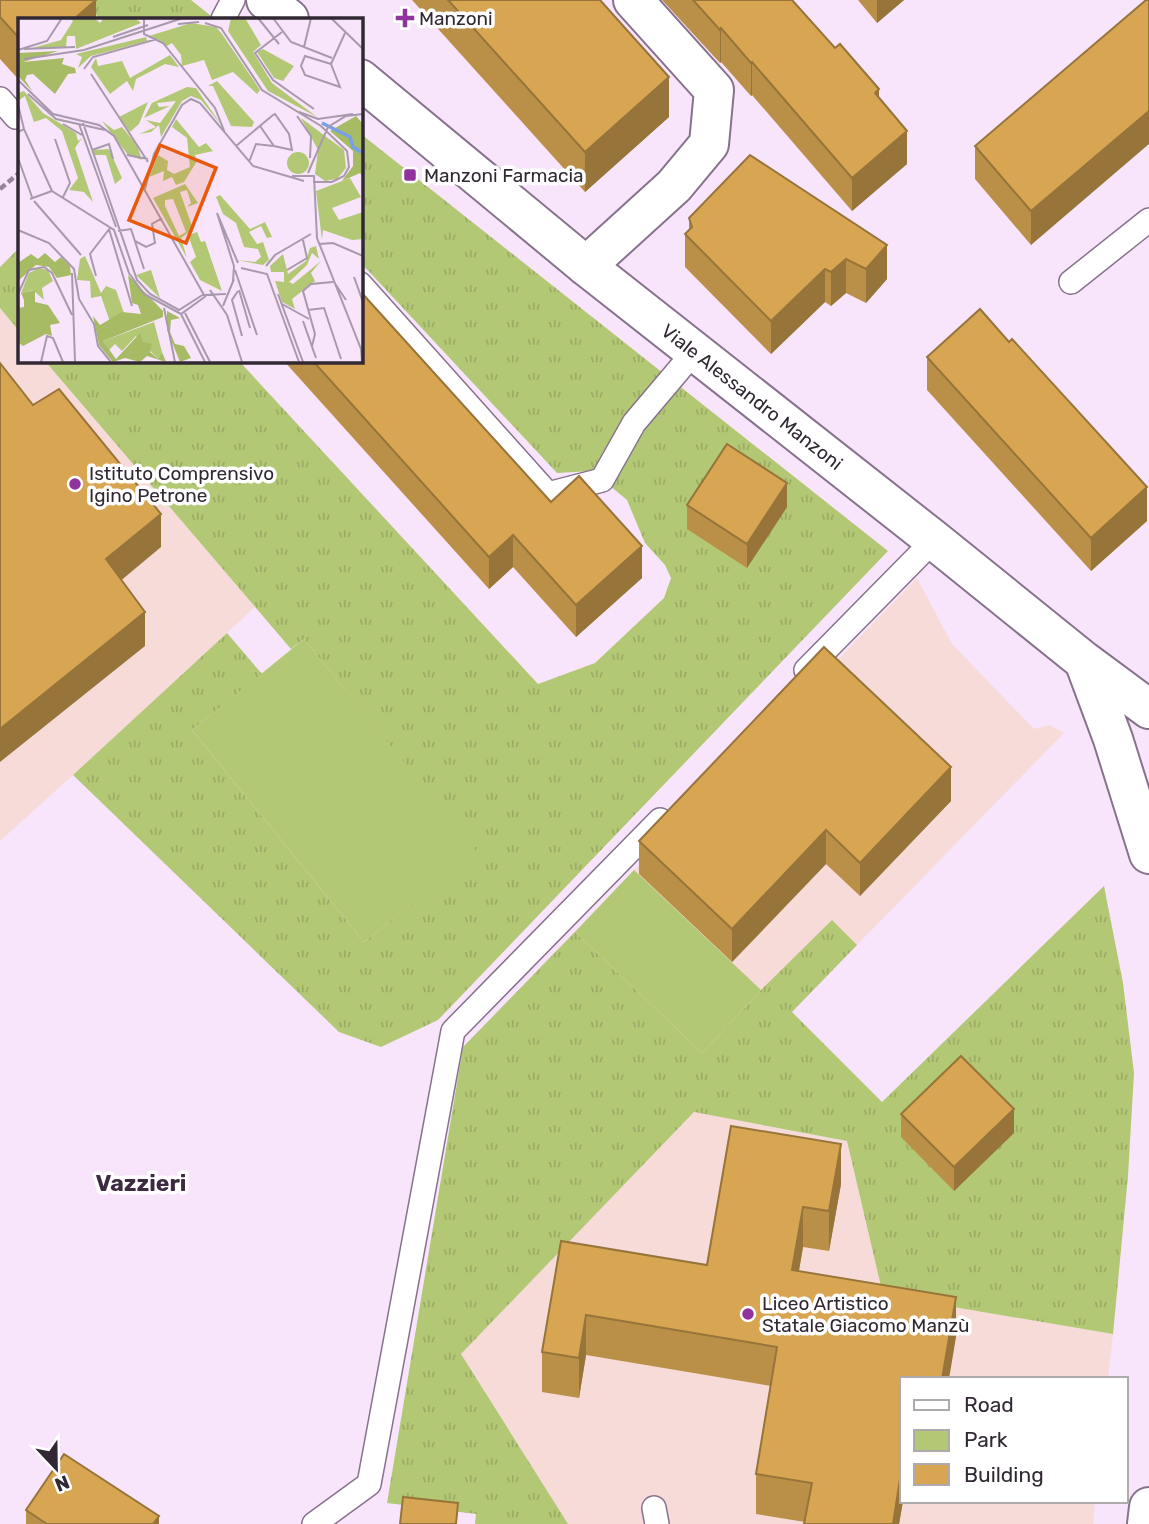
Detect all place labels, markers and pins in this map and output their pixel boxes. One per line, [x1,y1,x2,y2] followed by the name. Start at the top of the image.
[419,7,493,30] place label: Manzoni
[397,10,413,26] marker: Manzoni
[424,164,584,187] place label: Manzoni Farmacia
[402,167,418,183] marker: Manzoni Farmacia
[89,462,274,507] place label: Istituto Comprensivo Igino Petrone
[67,476,83,492] marker: Istituto Comprensivo Igino Petrone
[762,1292,970,1337] place label: Liceo Artistico Statale Giacomo Manzù
[740,1306,756,1322] marker: Liceo Artistico Statale Giacomo Manzù

